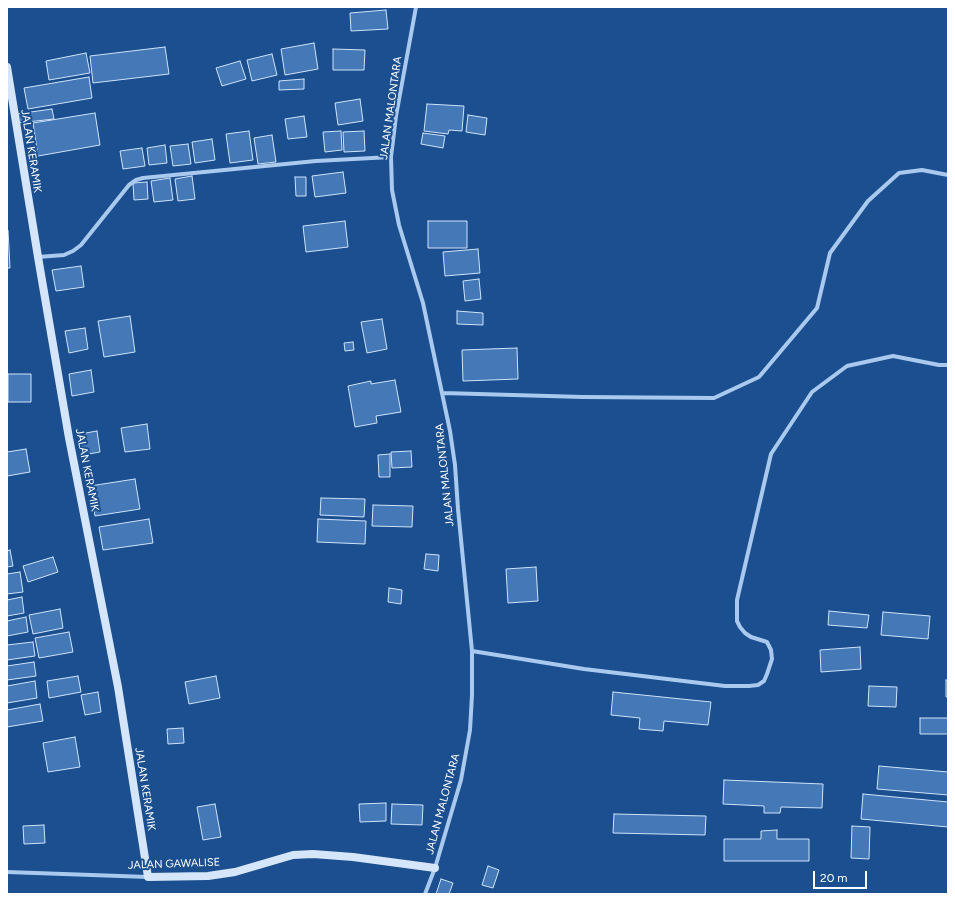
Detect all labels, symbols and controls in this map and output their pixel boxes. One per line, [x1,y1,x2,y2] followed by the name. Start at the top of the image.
[377,56,405,160] street label: JALAN MALONTARA
[18,108,44,194] street label: JALAN KERAMIK
[433,423,457,527] street label: JALAN MALONTARA
[72,427,102,513] street label: JALAN KERAMIK
[132,746,158,832] street label: JALAN KERAMIK
[423,752,463,856] street label: JALAN MALONTARA
[128,856,220,872] street label: JALAN GAWALISE
[815,863,869,889] scale bar
[820,871,848,885] text: 20 m

